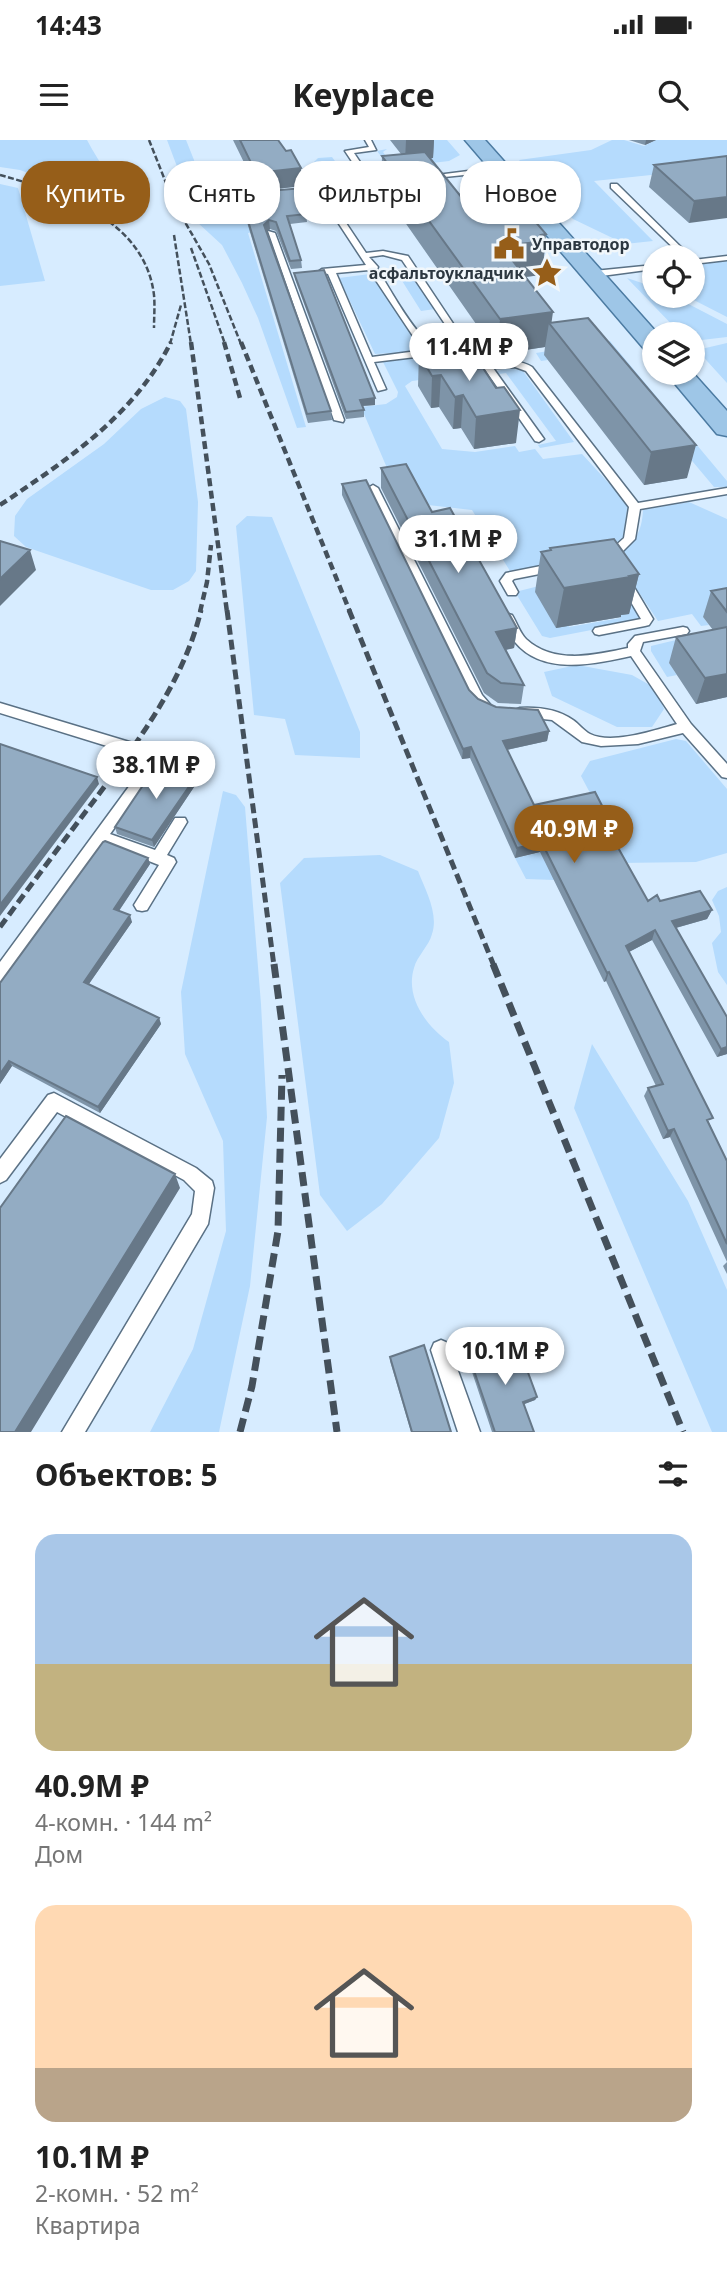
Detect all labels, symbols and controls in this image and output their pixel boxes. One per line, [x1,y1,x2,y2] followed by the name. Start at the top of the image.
[35,7,102,43] text: 14:43
[292,73,435,116] text: Keyplace
[35,76,73,114] icon: menu
[654,76,692,114] icon: search
[21,161,150,224] chip: Купить
[164,161,280,224] chip: Снять
[294,161,446,224] chip: Фильтры
[460,161,581,224] chip: Новое
[492,227,526,261] public building icon: Управтодор
[532,233,630,255] place label: Управтодор
[642,245,705,385] map controls
[642,245,705,308] button: locate
[530,256,564,290] place icon: асфальтоукладчик
[369,262,524,284] place label: асфальтоукладчик
[642,322,705,385] button: layers
[404,324,534,383] pin: 11.4M ₽
[425,330,513,362] text: 11.4M ₽
[393,516,523,575] pin: 31.1M ₽
[414,522,502,554] text: 31.1M ₽
[91,742,221,801] pin: 38.1M ₽
[112,748,200,780] text: 38.1M ₽
[509,806,639,865] pin: 40.9M ₽
[530,812,618,844] text: 40.9M ₽
[440,1328,570,1387] pin: 10.1M ₽
[461,1334,549,1366] text: 10.1M ₽
[35,1454,218,1495] text: Объектов: 5
[654,1455,692,1493] icon: filters
[301,1579,427,1705] icon: home
[35,1765,149,1806] text: 40.9M ₽
[35,1806,212,1838] text: 4-комн. · 144 m²
[35,1838,83,1870] text: Дом
[301,1950,427,2076] icon: home
[35,2136,149,2177] text: 10.1M ₽
[35,2177,199,2209] text: 2-комн. · 52 m²
[35,2209,141,2241] text: Квартира

